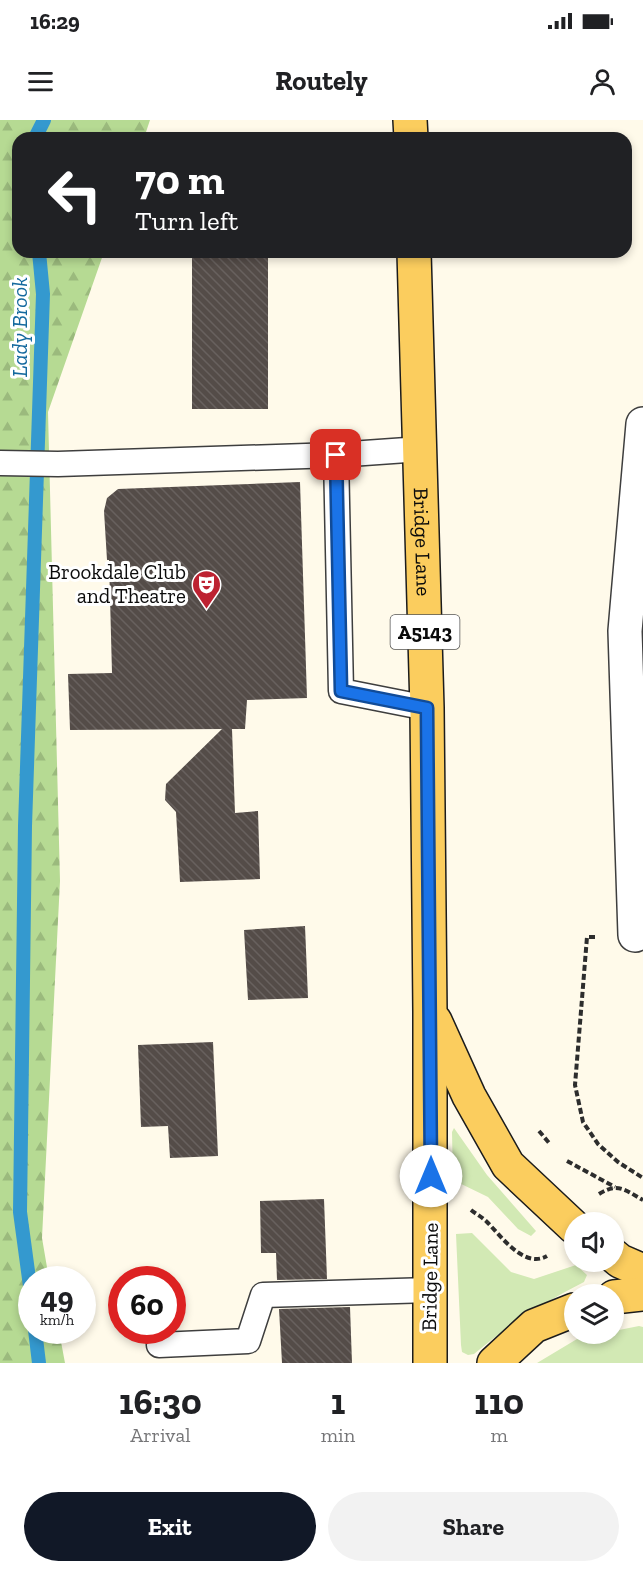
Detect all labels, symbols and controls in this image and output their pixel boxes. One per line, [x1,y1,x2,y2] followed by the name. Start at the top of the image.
[30,8,80,35] text: 16:29
[24,65,57,98] icon: menu
[275,65,368,97] text: Routely
[586,65,619,98] icon: person
[135,154,225,205] text: 70 m
[36,156,114,234] icon: left
[135,205,238,237] text: Turn left
[6,277,33,377] water label: Lady Brook
[310,429,361,480] pin
[319,438,352,471] icon: arrive
[409,487,437,597] street label: Bridge Lane
[48,559,186,608] place label: Brookdale Club and Theatre
[191,568,223,610] theatre icon: Brookdale Club and Theatre
[390,615,460,649] road number: A5143
[399,1144,463,1208] position arrow
[564,1212,624,1344] map controls
[564,1212,624,1272] button: sound
[416,1222,443,1331] street label: Bridge Lane
[108,1266,186,1344] speed limit sign: 60
[40,1280,74,1316] text: 49
[564,1284,624,1344] button: layers
[40,1311,74,1329] text: km/h
[119,1380,202,1423] text: 16:30
[331,1380,345,1423] text: 1
[474,1380,524,1423] text: 110
[130,1423,191,1447] text: Arrival
[321,1423,355,1447] text: min
[490,1423,508,1447] text: m
[24,1492,316,1561] button: Exit
[328,1492,619,1561] button: Share

